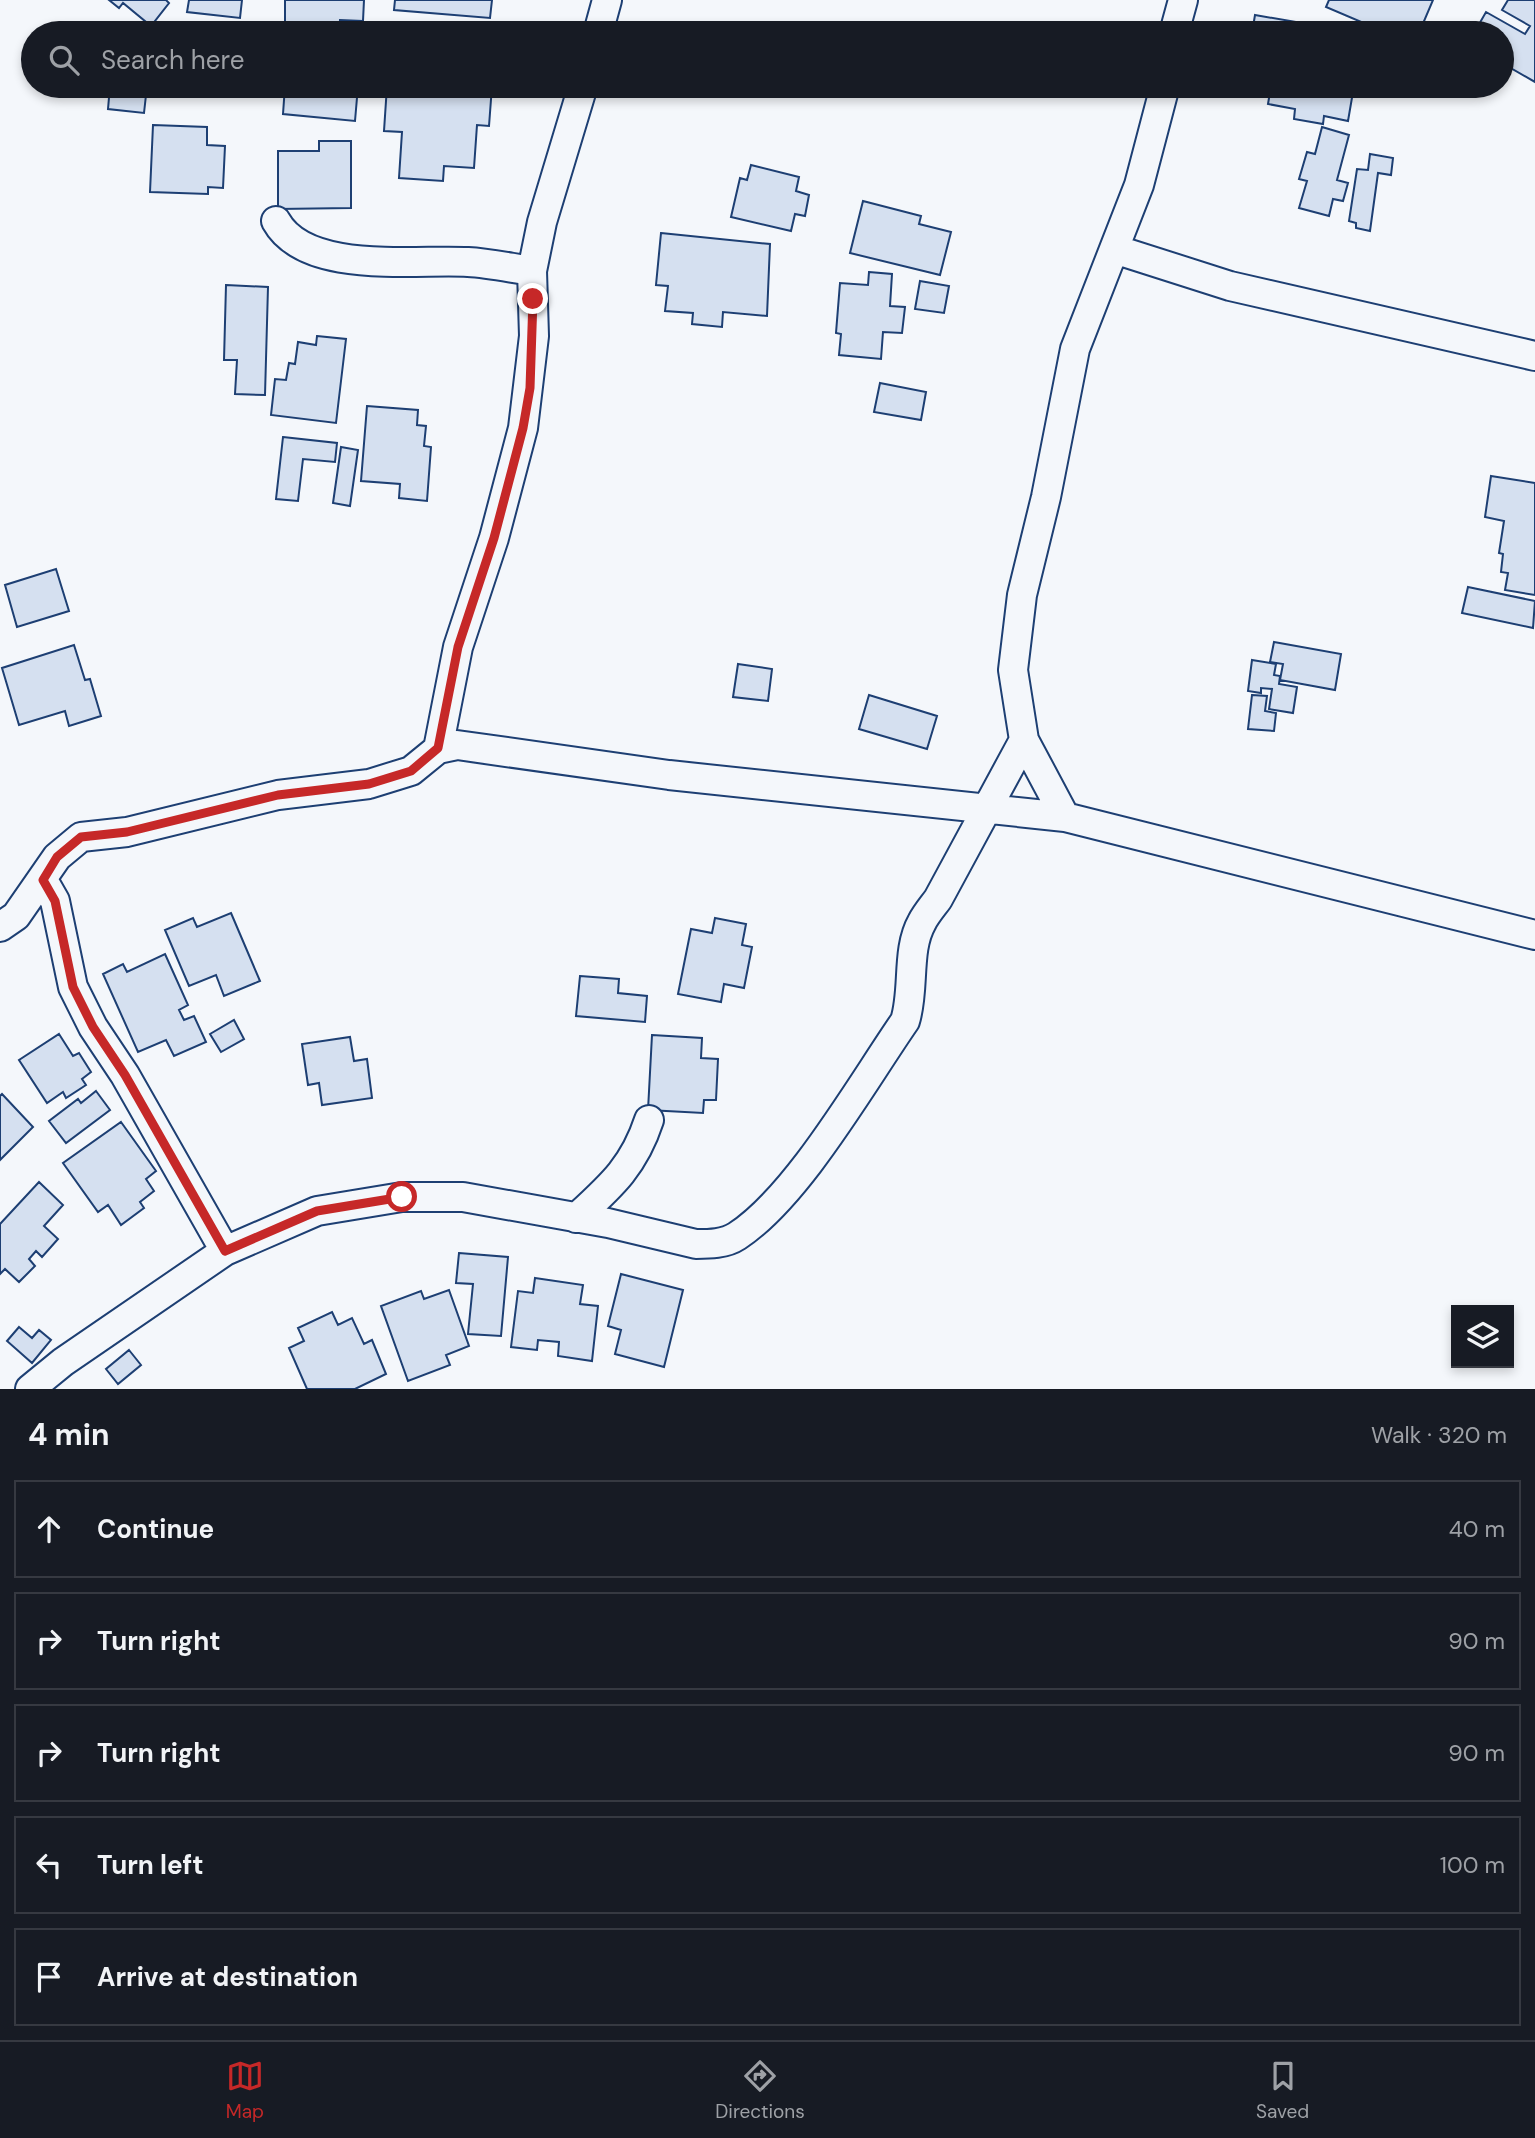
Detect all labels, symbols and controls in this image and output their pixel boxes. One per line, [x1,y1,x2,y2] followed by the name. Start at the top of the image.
[21,21,1514,98] search box
[45,41,83,79] icon: search
[101,43,244,77] text: Search here
[517,283,548,314] route end
[386,1181,417,1212] route start
[1451,1305,1514,1368] map controls
[1451,1305,1514,1368] button: layers
[28,1415,110,1454] text: 4 min
[1371,1420,1507,1450] text: Walk · 320 m
[30,1510,68,1548] icon: ahead
[97,1512,214,1546] text: Continue
[1449,1514,1505,1544] text: 40 m
[30,1622,68,1660] icon: right
[97,1624,221,1658] text: Turn right
[1448,1626,1505,1656] text: 90 m
[30,1734,68,1772] icon: right
[97,1736,221,1770] text: Turn right
[1448,1738,1505,1768] text: 90 m
[30,1846,68,1884] icon: left
[97,1848,204,1882] text: Turn left
[1440,1850,1505,1880] text: 100 m
[30,1958,68,1996] icon: arrive
[97,1960,358,1994] text: Arrive at destination
[226,2057,264,2124] tab: Map
[715,2057,805,2124] tab: Directions
[1256,2057,1309,2124] tab: Saved

